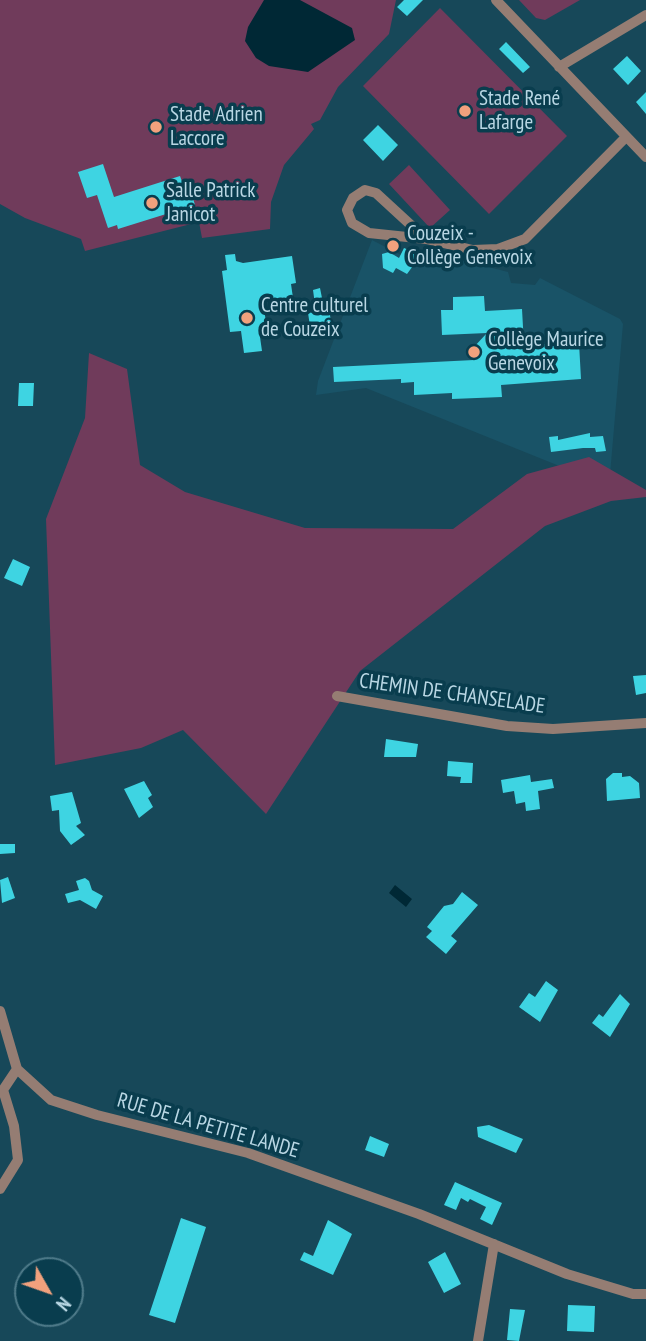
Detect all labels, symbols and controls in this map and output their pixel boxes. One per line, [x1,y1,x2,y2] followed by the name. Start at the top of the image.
[479,86,560,136] place label: Stade René Lafarge
[170,102,263,152] place label: Stade Adrien Laccore
[457,103,473,119] marker: Stade René Lafarge
[148,119,164,135] marker: Stade Adrien Laccore
[166,178,255,228] place label: Salle Patrick Janicot
[144,195,160,211] marker: Salle Patrick Janicot
[407,221,533,271] place label: Couzeix - Collège Genevoix
[385,238,401,254] marker: Couzeix - Collège Genevoix
[261,293,368,343] place label: Centre culturel de Couzeix
[239,310,255,326] marker: Centre culturel de Couzeix
[488,327,604,377] place label: Collège Maurice Genevoix
[466,344,482,360] marker: Collège Maurice Genevoix
[358,668,546,720] street label: CHEMIN DE CHANSELADE
[114,1088,302,1164] street label: RUE DE LA PETITE LANDE
[14,1257,84,1327] north arrow
[51,1293,76,1316] text: N

